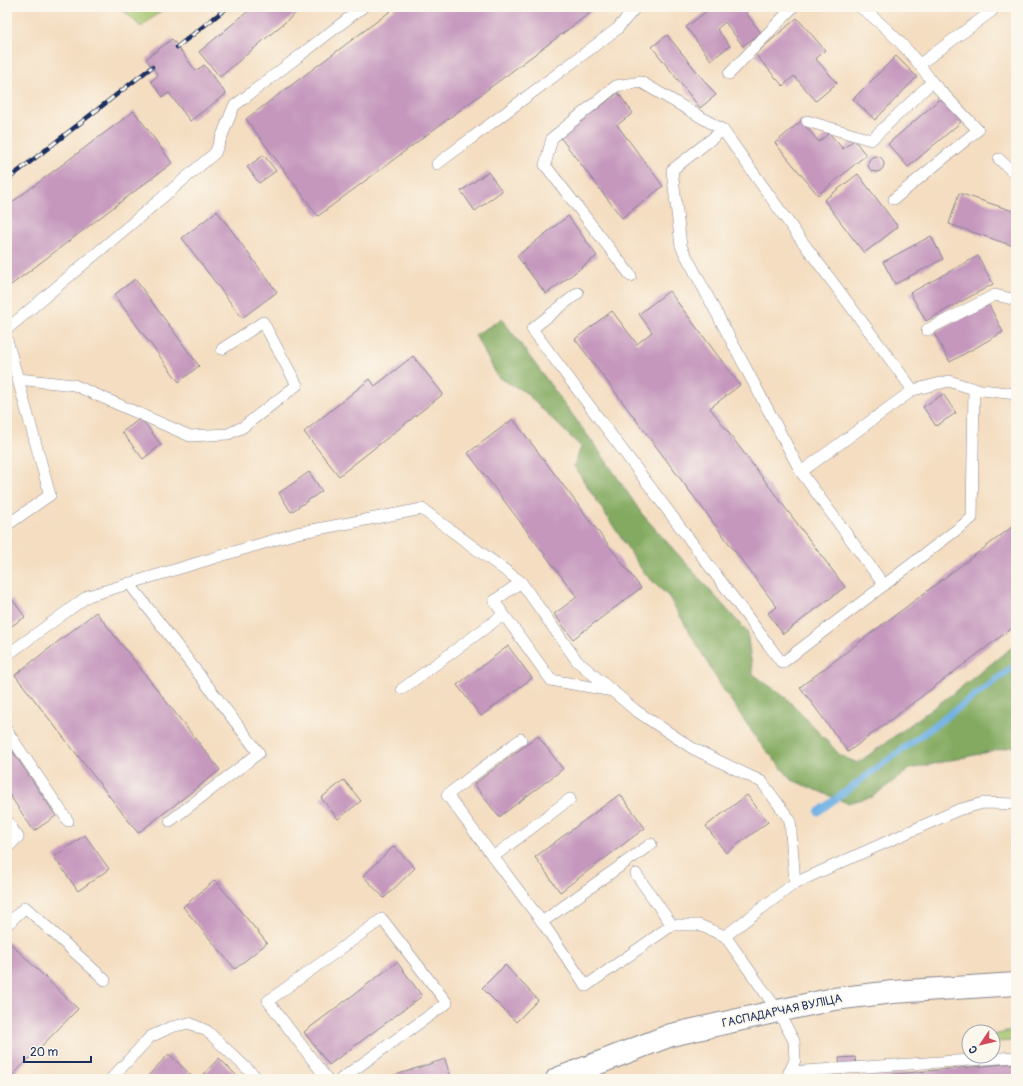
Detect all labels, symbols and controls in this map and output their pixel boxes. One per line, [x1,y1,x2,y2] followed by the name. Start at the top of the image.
[721,991,844,1031] street label: ГАСПАДАРЧАЯ ВУЛІЦА
[961,1024,1001,1064] north arrow
[24,1038,91,1064] scale bar
[966,1043,980,1056] text: С
[30,1045,59,1060] text: 20 m

